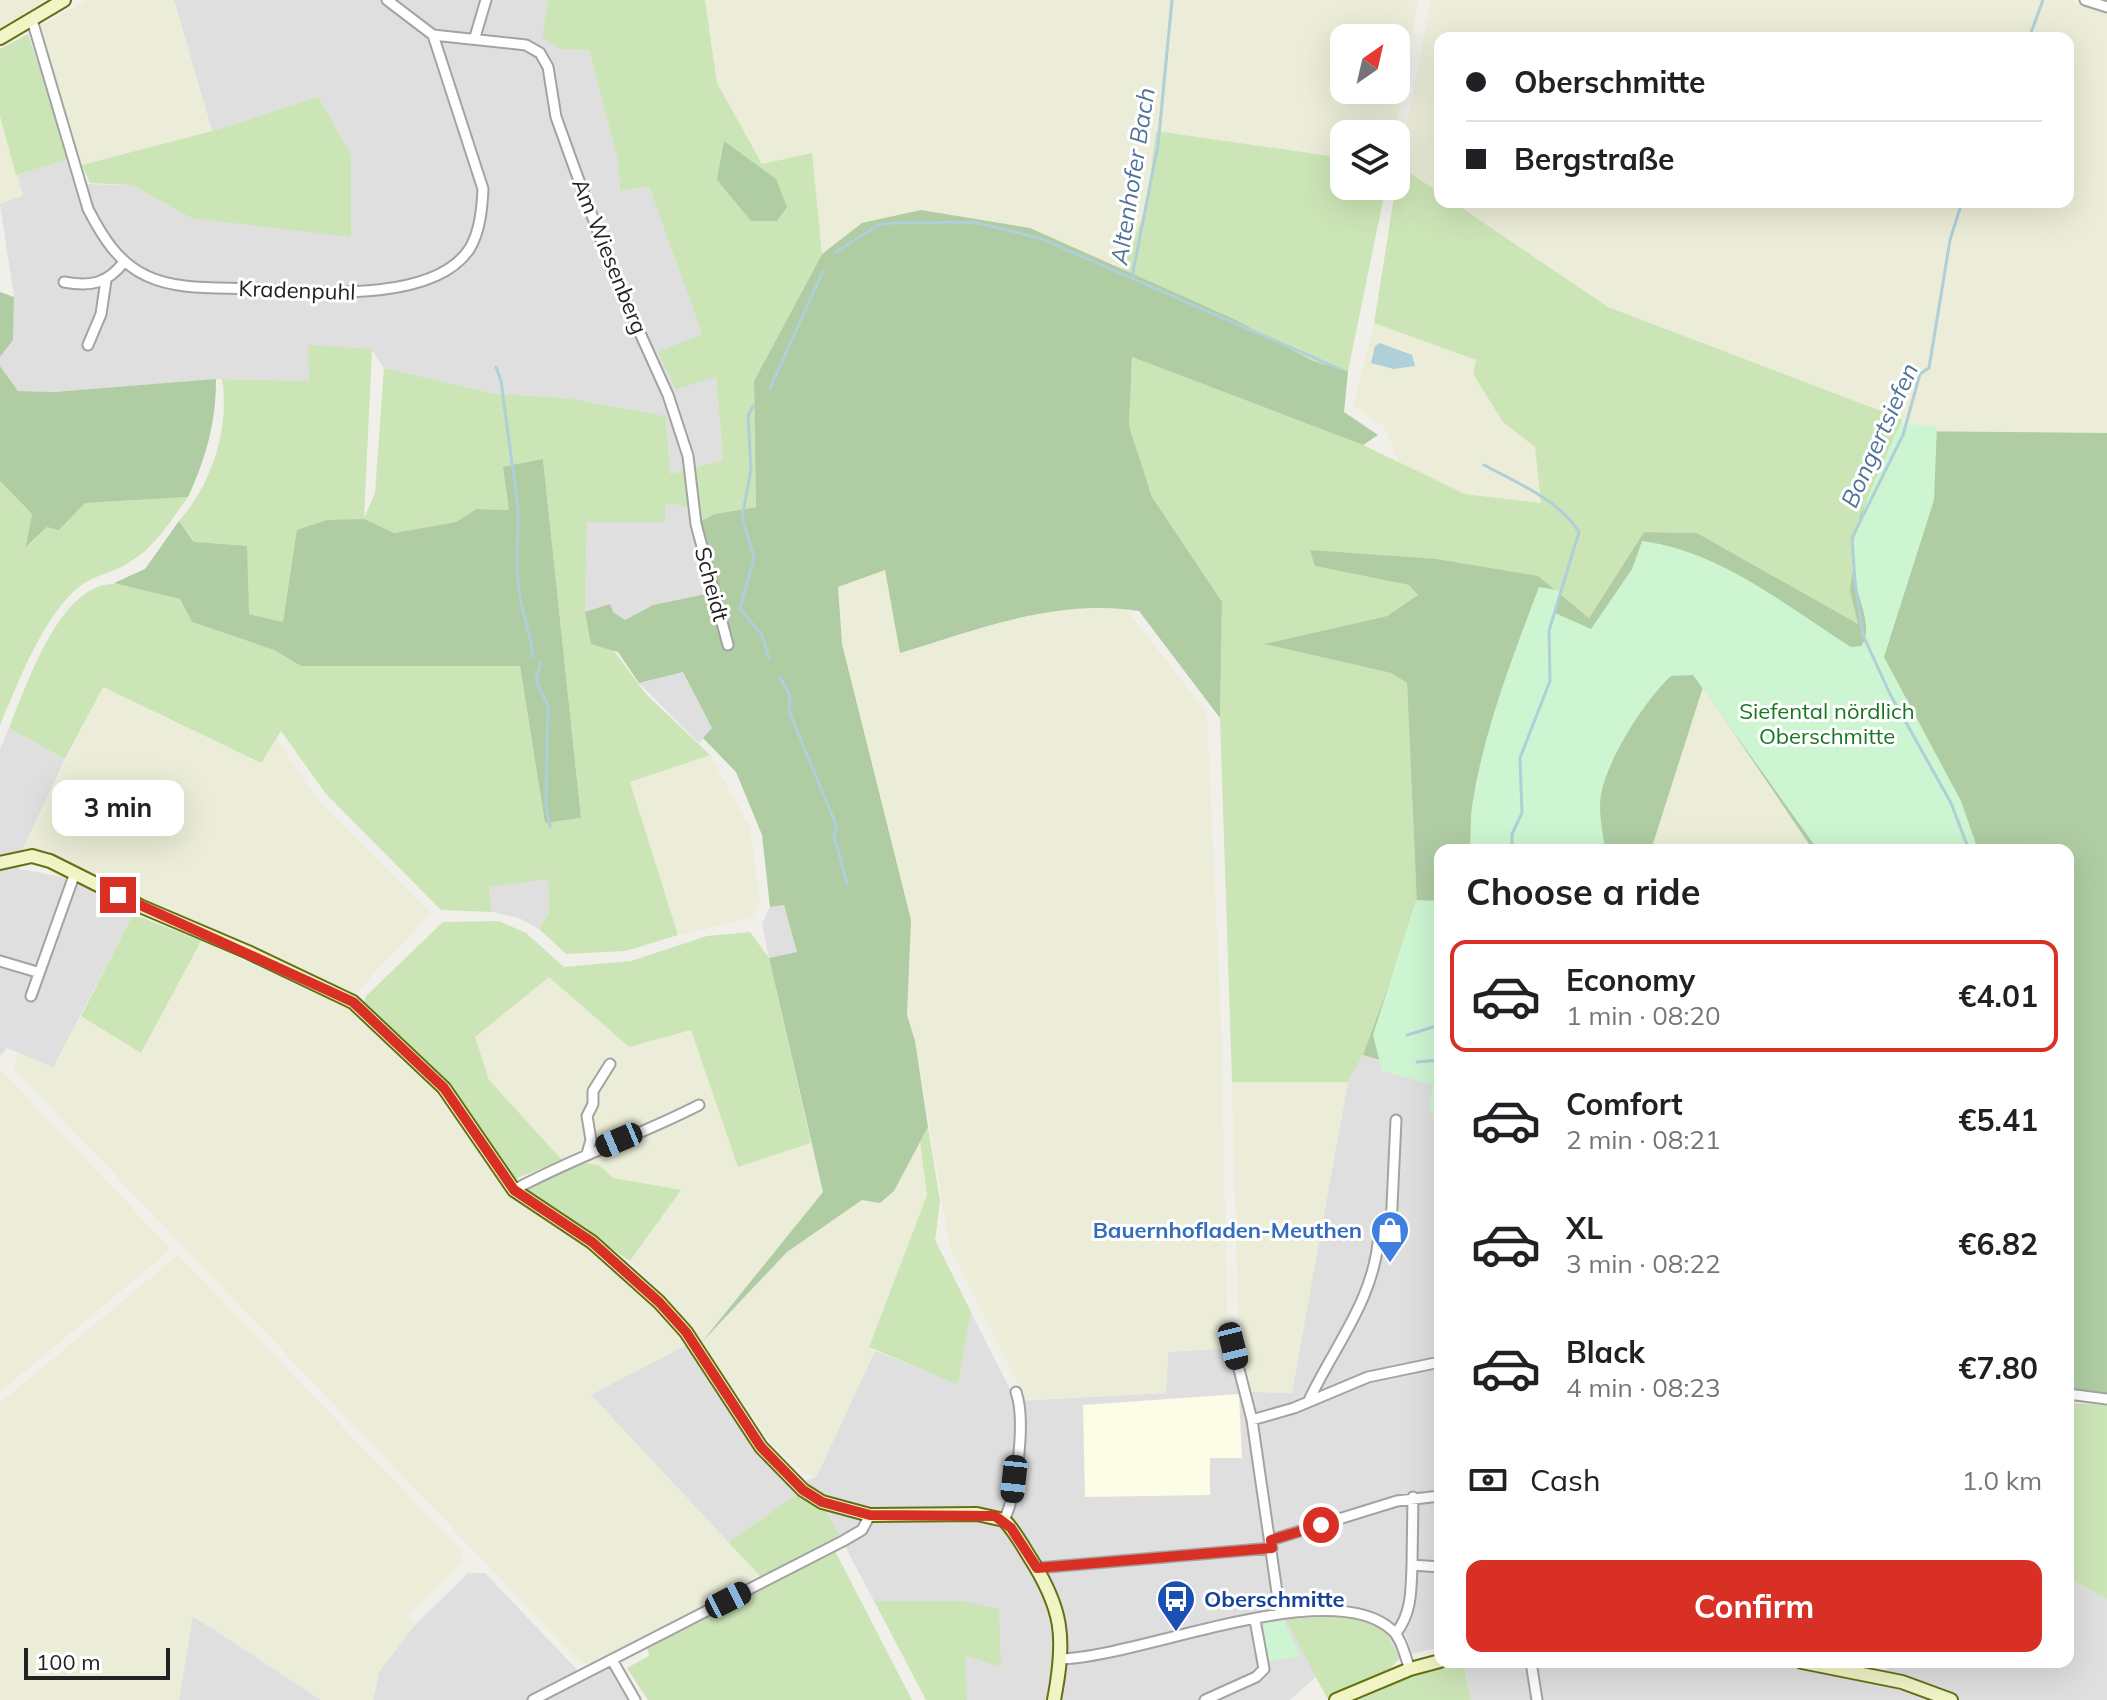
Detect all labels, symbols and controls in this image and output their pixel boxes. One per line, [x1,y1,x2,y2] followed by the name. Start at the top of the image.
[1330,24,1410,104] north arrow
[1330,24,1410,200] map controls
[1514,63,1706,101] text: Oberschmitte
[1103,85,1161,268] water label: Altenhofer Bach
[1330,120,1410,200] button: layers
[1514,140,1675,178] text: Bergstraße
[566,174,654,338] street label: Am Wiesenberg
[238,274,356,306] street label: Kradenpuhl
[1834,358,1924,512] water label: Bongertsiefen
[689,544,735,624] street label: Scheidt
[1739,697,1915,750] park label: Siefental nördlich Oberschmitte
[52,779,184,835] callout: 3 min
[84,791,152,824] text: 3 min
[1466,869,1700,914] text: Choose a ride
[100,877,136,913] route end
[1470,960,1542,1032] icon: car
[1566,961,1695,999] text: Economy
[1959,977,2038,1015] text: €4.01
[1566,999,1721,1032] text: 1 min · 08:20
[1470,1084,1542,1156] icon: car
[1566,1085,1683,1123] text: Comfort
[1959,1101,2038,1139] text: €5.41
[592,1120,646,1160] car
[1566,1123,1721,1156] text: 2 min · 08:21
[1470,1208,1542,1280] icon: car
[1369,1209,1411,1264] shop icon: Bauernhofladen-Meuthen
[1566,1209,1603,1247] text: XL
[1093,1216,1362,1244] place label: Bauernhofladen-Meuthen
[1959,1225,2038,1263] text: €6.82
[1566,1247,1721,1280] text: 3 min · 08:22
[1216,1320,1250,1372] car
[1470,1332,1542,1404] icon: car
[1566,1333,1645,1371] text: Black
[1959,1349,2038,1387] text: €7.80
[1566,1371,1721,1404] text: 4 min · 08:23
[1000,1454,1028,1504] car
[1466,1458,1510,1502] icon: cash
[1530,1461,1601,1499] text: Cash
[1962,1464,2042,1497] text: 1.0 km
[1303,1507,1339,1543] route start
[1466,1560,2042,1652] button: Confirm
[701,1578,755,1622] car
[1155,1578,1197,1633] bus stop icon: Oberschmitte
[1204,1585,1344,1613] place label: Oberschmitte
[24,1644,170,1680] scale bar
[36,1648,101,1676] text: 100 m

